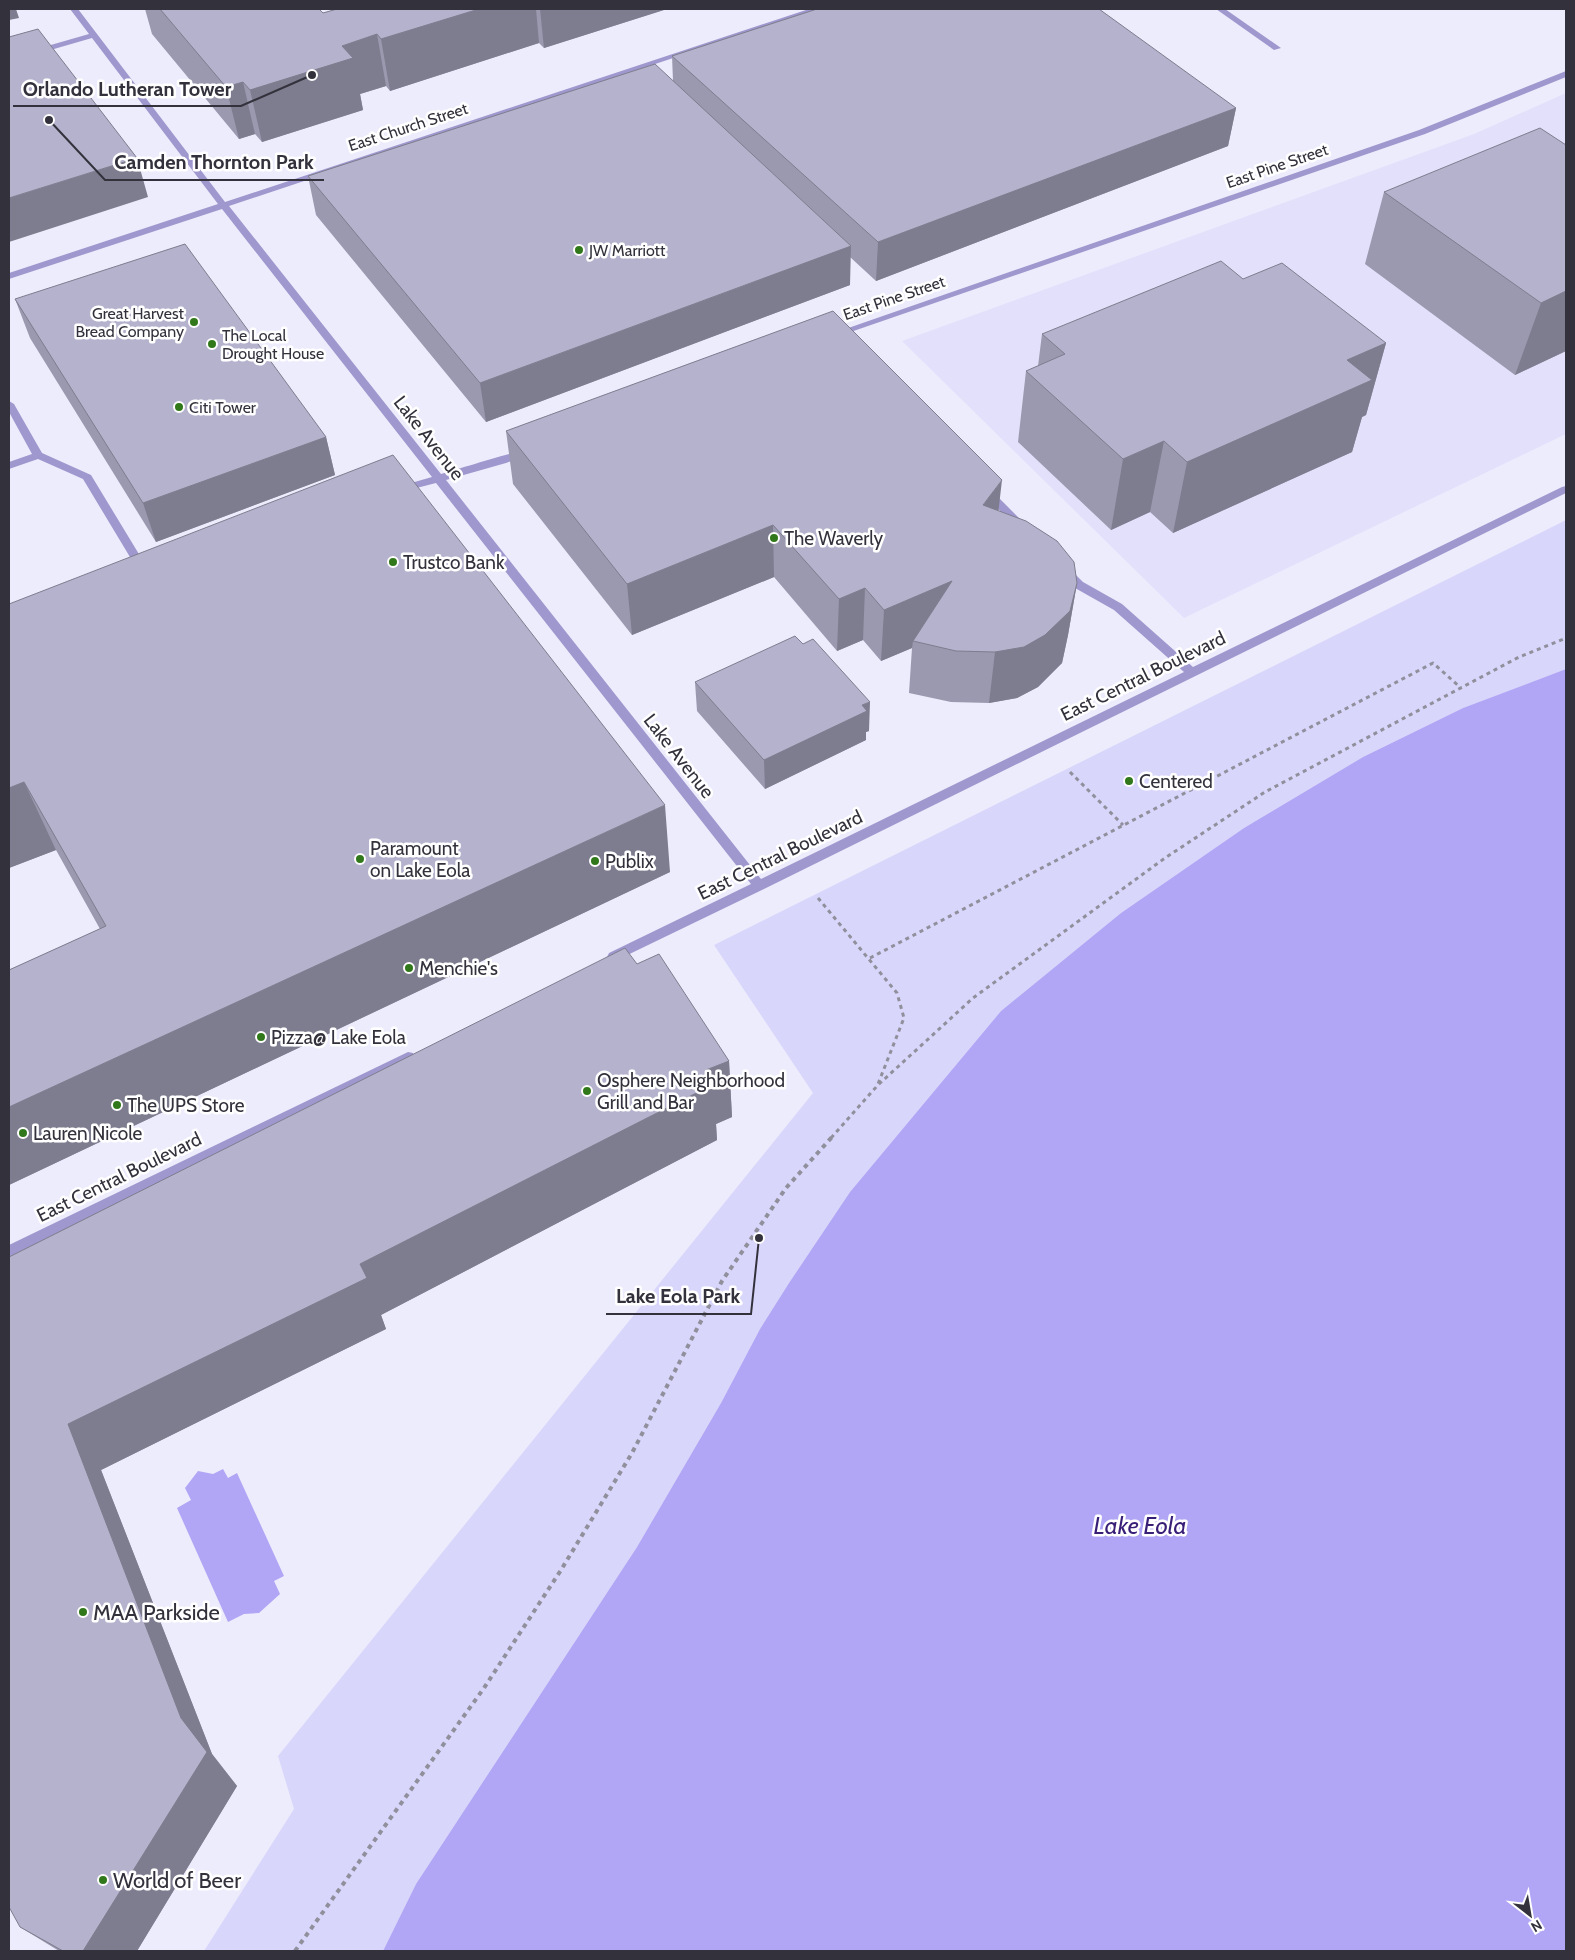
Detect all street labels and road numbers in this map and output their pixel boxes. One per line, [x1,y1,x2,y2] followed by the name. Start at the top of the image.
[346,99,471,155] street label: East Church Street
[1224,139,1331,192] street label: East Pine Street
[841,271,948,324] street label: East Pine Street
[389,391,469,485] street label: Lake Avenue
[1057,626,1229,726] street label: East Central Boulevard
[639,709,719,803] street label: Lake Avenue
[694,805,866,905] street label: East Central Boulevard
[33,1127,205,1227] street label: East Central Boulevard

